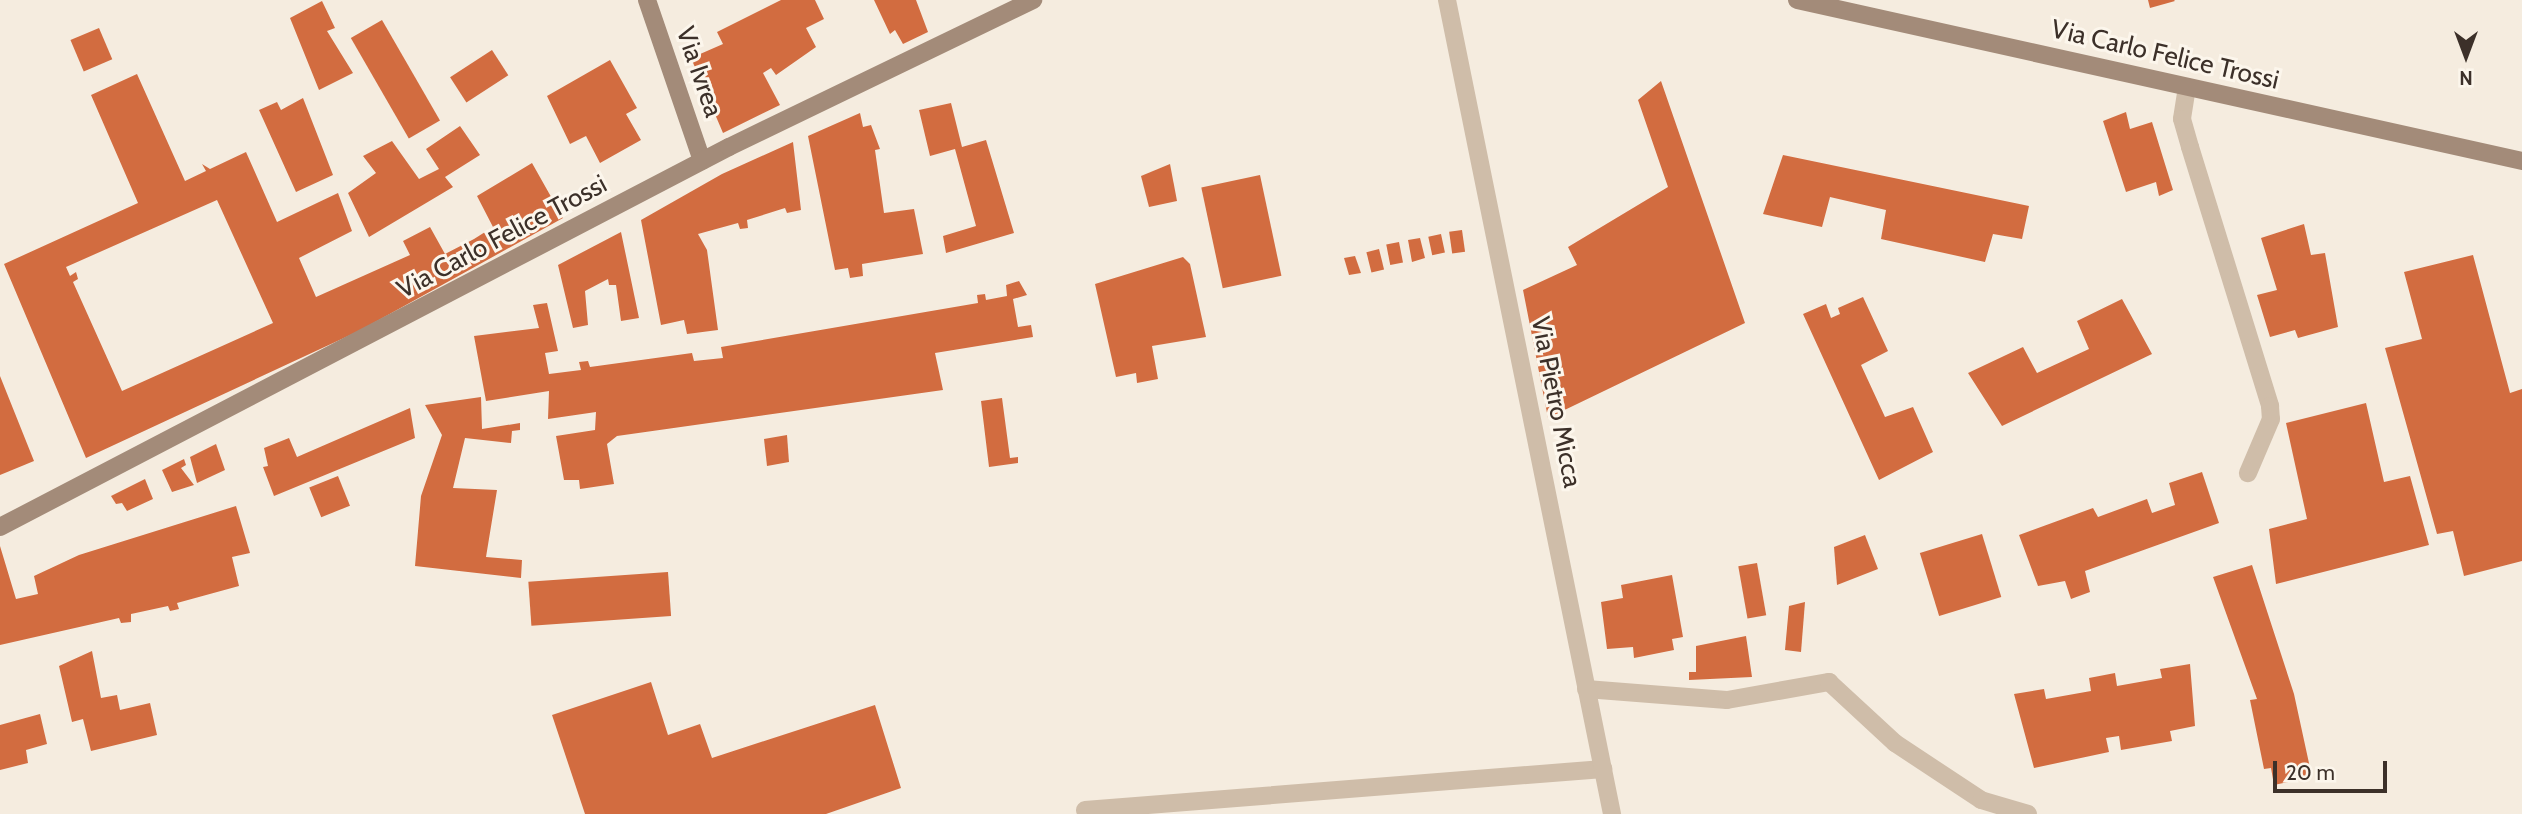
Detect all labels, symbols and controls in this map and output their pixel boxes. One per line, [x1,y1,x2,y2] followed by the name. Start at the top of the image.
[2048,14,2282,96] street label: Via Carlo Felice Trossi
[2431,21,2501,91] north arrow
[669,23,729,121] street label: Via Ivrea
[2459,66,2473,89] text: N
[392,169,612,305] street label: Via Carlo Felice Trossi
[1524,314,1588,490] street label: Via Pietro Micca
[2277,748,2391,792] scale bar
[2286,760,2335,785] text: 20 m

